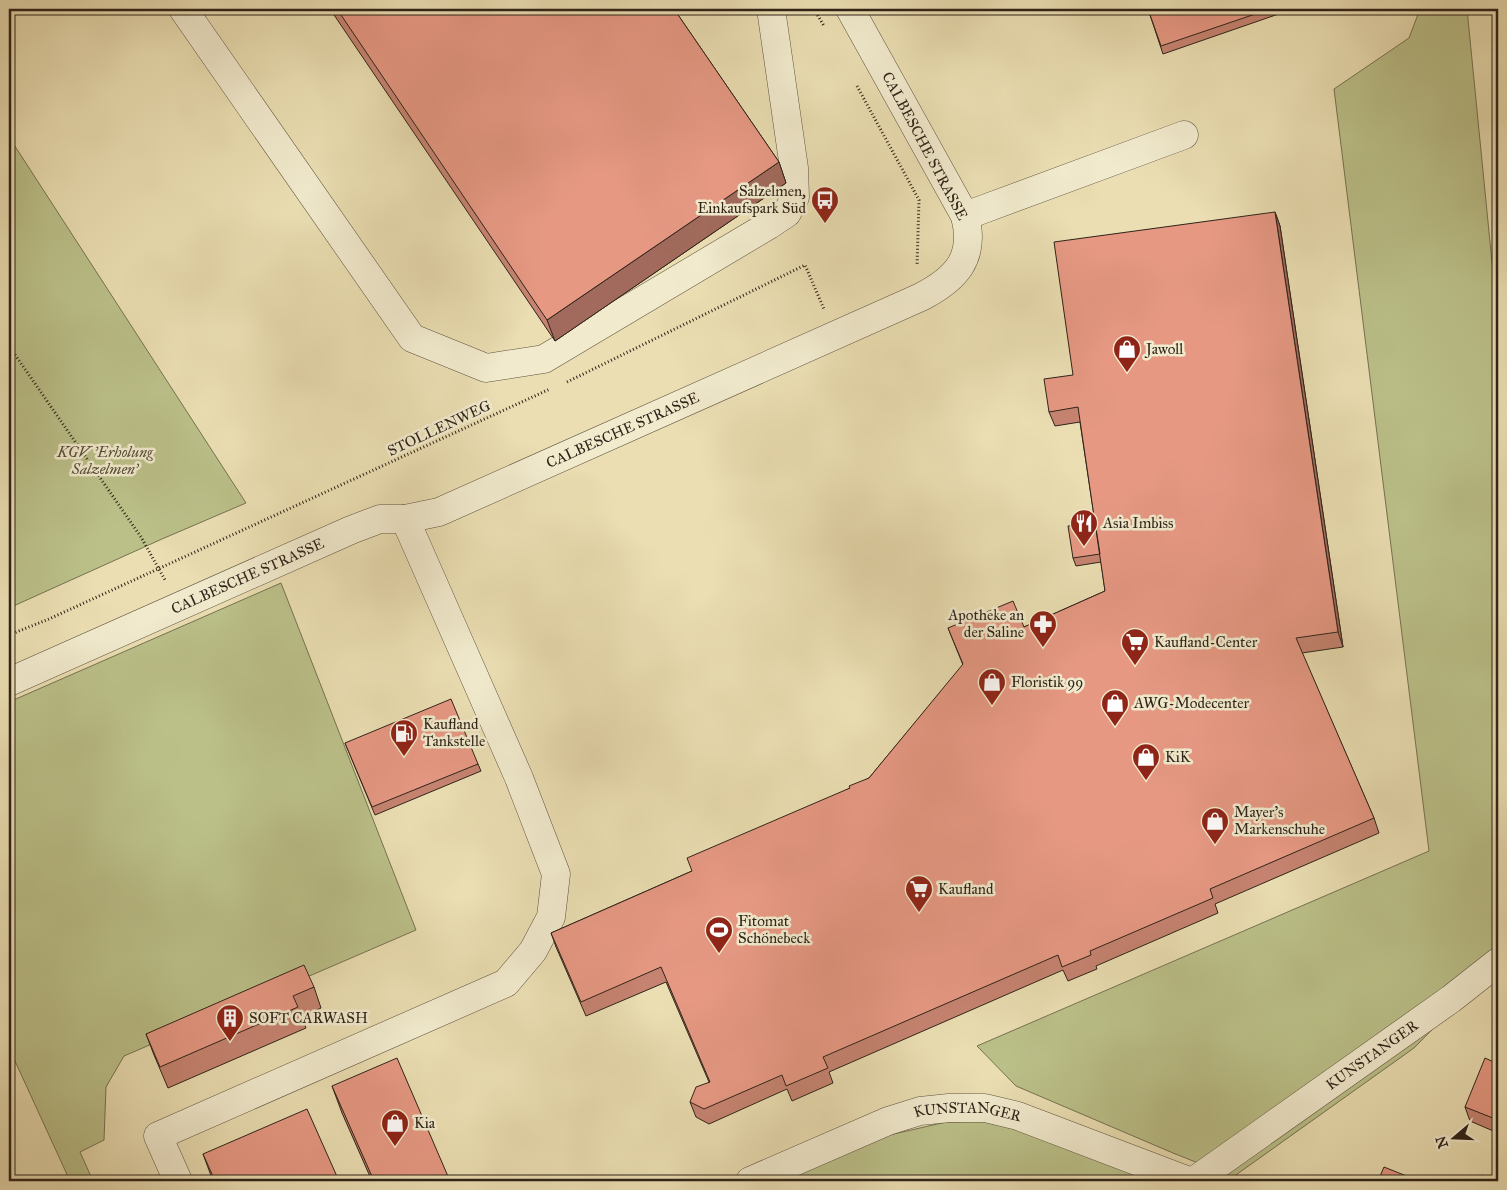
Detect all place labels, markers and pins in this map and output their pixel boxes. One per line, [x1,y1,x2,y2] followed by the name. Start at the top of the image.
[697,182,806,217] place label: Salzelmen, Einkaufspark Süd
[810,185,840,224] bus stop icon: Salzelmen, Einkaufspark Süd
[1112,334,1142,373] shop icon: Jawoll
[1144,340,1184,359] place label: Jawoll
[1069,508,1099,547] restaurant icon: Asia Imbiss
[1102,514,1174,532] place label: Asia Imbiss
[947,606,1024,641] place label: Apotheke an der Saline
[1028,609,1058,648] pharmacy icon: Apotheke an der Saline
[1120,627,1150,666] supermarket icon: Kaufland-Center
[1154,633,1258,651] place label: Kaufland-Center
[977,667,1007,706] shop icon: Floristik 99
[1011,673,1083,691] place label: Floristik 99
[1100,688,1130,727] shop icon: AWG-Modecenter
[1133,694,1249,712] place label: AWG-Modecenter
[423,715,485,750] place label: Kaufland Tankstelle
[389,718,419,757] fuel station icon: Kaufland Tankstelle
[1131,742,1161,781] shop icon: KiK
[1165,748,1191,766] place label: KiK
[1234,803,1325,838] place label: Mayer's Markenschuhe
[1200,806,1230,845] shop icon: Mayer's Markenschuhe
[904,874,934,913] supermarket icon: Kaufland
[938,880,994,898] place label: Kaufland
[738,912,810,947] place label: Fitomat Schönebeck
[704,915,734,954] sports icon: Fitomat Schönebeck
[215,1003,245,1042] building icon: SOFT CARWASH
[249,1009,368,1027] place label: SOFT CARWASH
[380,1108,410,1147] shop icon: Kia
[414,1114,436,1132] place label: Kia

